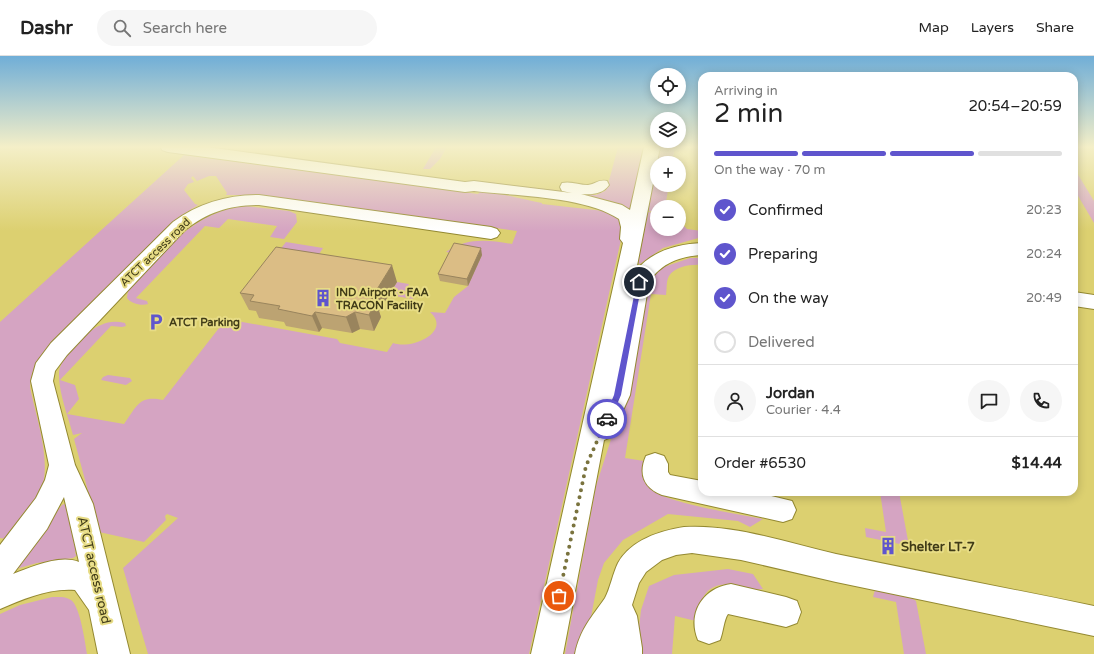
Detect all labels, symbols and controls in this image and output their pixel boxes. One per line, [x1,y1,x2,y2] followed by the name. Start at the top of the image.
[97,10,377,46] search box
[20,17,73,39] text: Dashr
[111,17,133,39] icon: search
[143,19,227,37] text: Search here
[919,19,949,36] text: Map
[971,19,1014,36] text: Layers
[1036,19,1074,36] text: Share
[650,68,686,236] map controls
[650,68,686,104] button: locate
[714,83,778,99] text: Arriving in
[968,97,1062,115] text: 20:54–20:59
[714,98,783,129] text: 2 min
[650,112,686,148] button: layers
[650,156,686,192] button: +
[714,162,826,178] text: On the way · 70 m
[714,199,736,221] icon: check
[650,200,686,236] button: −
[748,201,823,219] text: Confirmed
[1026,202,1062,218] text: 20:23
[118,216,193,289] street label: ATCT access road
[714,243,736,265] icon: check
[748,245,818,263] text: Preparing
[1026,246,1062,262] text: 20:24
[622,265,656,299] pin
[628,271,650,293] icon: home
[335,286,429,313] place label: IND Airport - FAA TRACON Facility
[714,287,736,309] icon: check
[313,288,333,308] building icon: IND Airport - FAA TRACON Facility
[748,289,828,307] text: On the way
[1026,290,1062,306] text: 20:49
[146,312,166,332] parking icon: ATCT Parking
[169,316,240,330] place label: ATCT Parking
[748,333,815,351] text: Delivered
[714,380,756,422] button: person
[968,380,1010,422] button: chat
[1020,380,1062,422] button: phone
[766,384,815,402] text: Jordan
[587,399,627,439] courier
[766,402,841,418] text: Courier · 4.4
[596,408,618,430] icon: car
[714,454,806,472] text: Order #6530
[1011,454,1062,472] text: $14.44
[74,515,114,625] street label: ATCT access road
[878,536,898,556] building icon: Shelter LT-7
[901,539,975,555] place label: Shelter LT-7
[542,579,576,613] pin
[548,585,570,607] icon: bag

